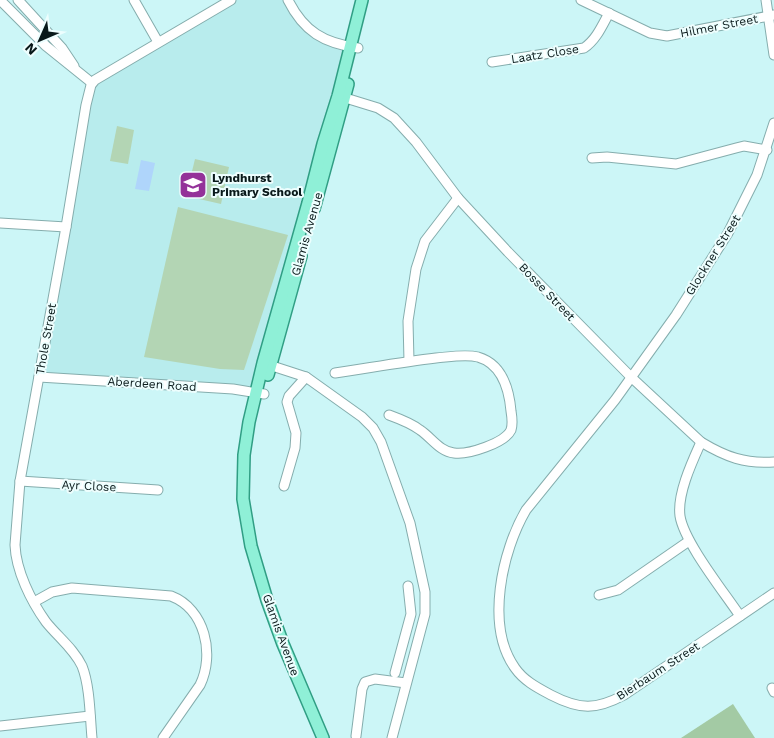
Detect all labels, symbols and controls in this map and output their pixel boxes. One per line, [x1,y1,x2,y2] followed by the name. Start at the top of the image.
[679,12,759,40] street label: Hilmer Street
[15,15,65,65] north arrow
[21,40,40,59] text: N
[510,42,580,66] street label: Laatz Close
[178,170,208,200] school or university icon: Lyndhurst Primary School
[212,171,302,199] place label: Lyndhurst Primary School
[288,191,326,277] street label: Glamis Avenue
[683,212,743,298] street label: Glockner Street
[516,260,578,324] street label: Bosse Street
[33,302,59,376] street label: Thole Street
[107,374,197,394] street label: Aberdeen Road
[61,478,117,494] street label: Ayr Close
[260,592,302,678] street label: Glamis Avenue
[614,639,702,703] street label: Bierbaum Street

